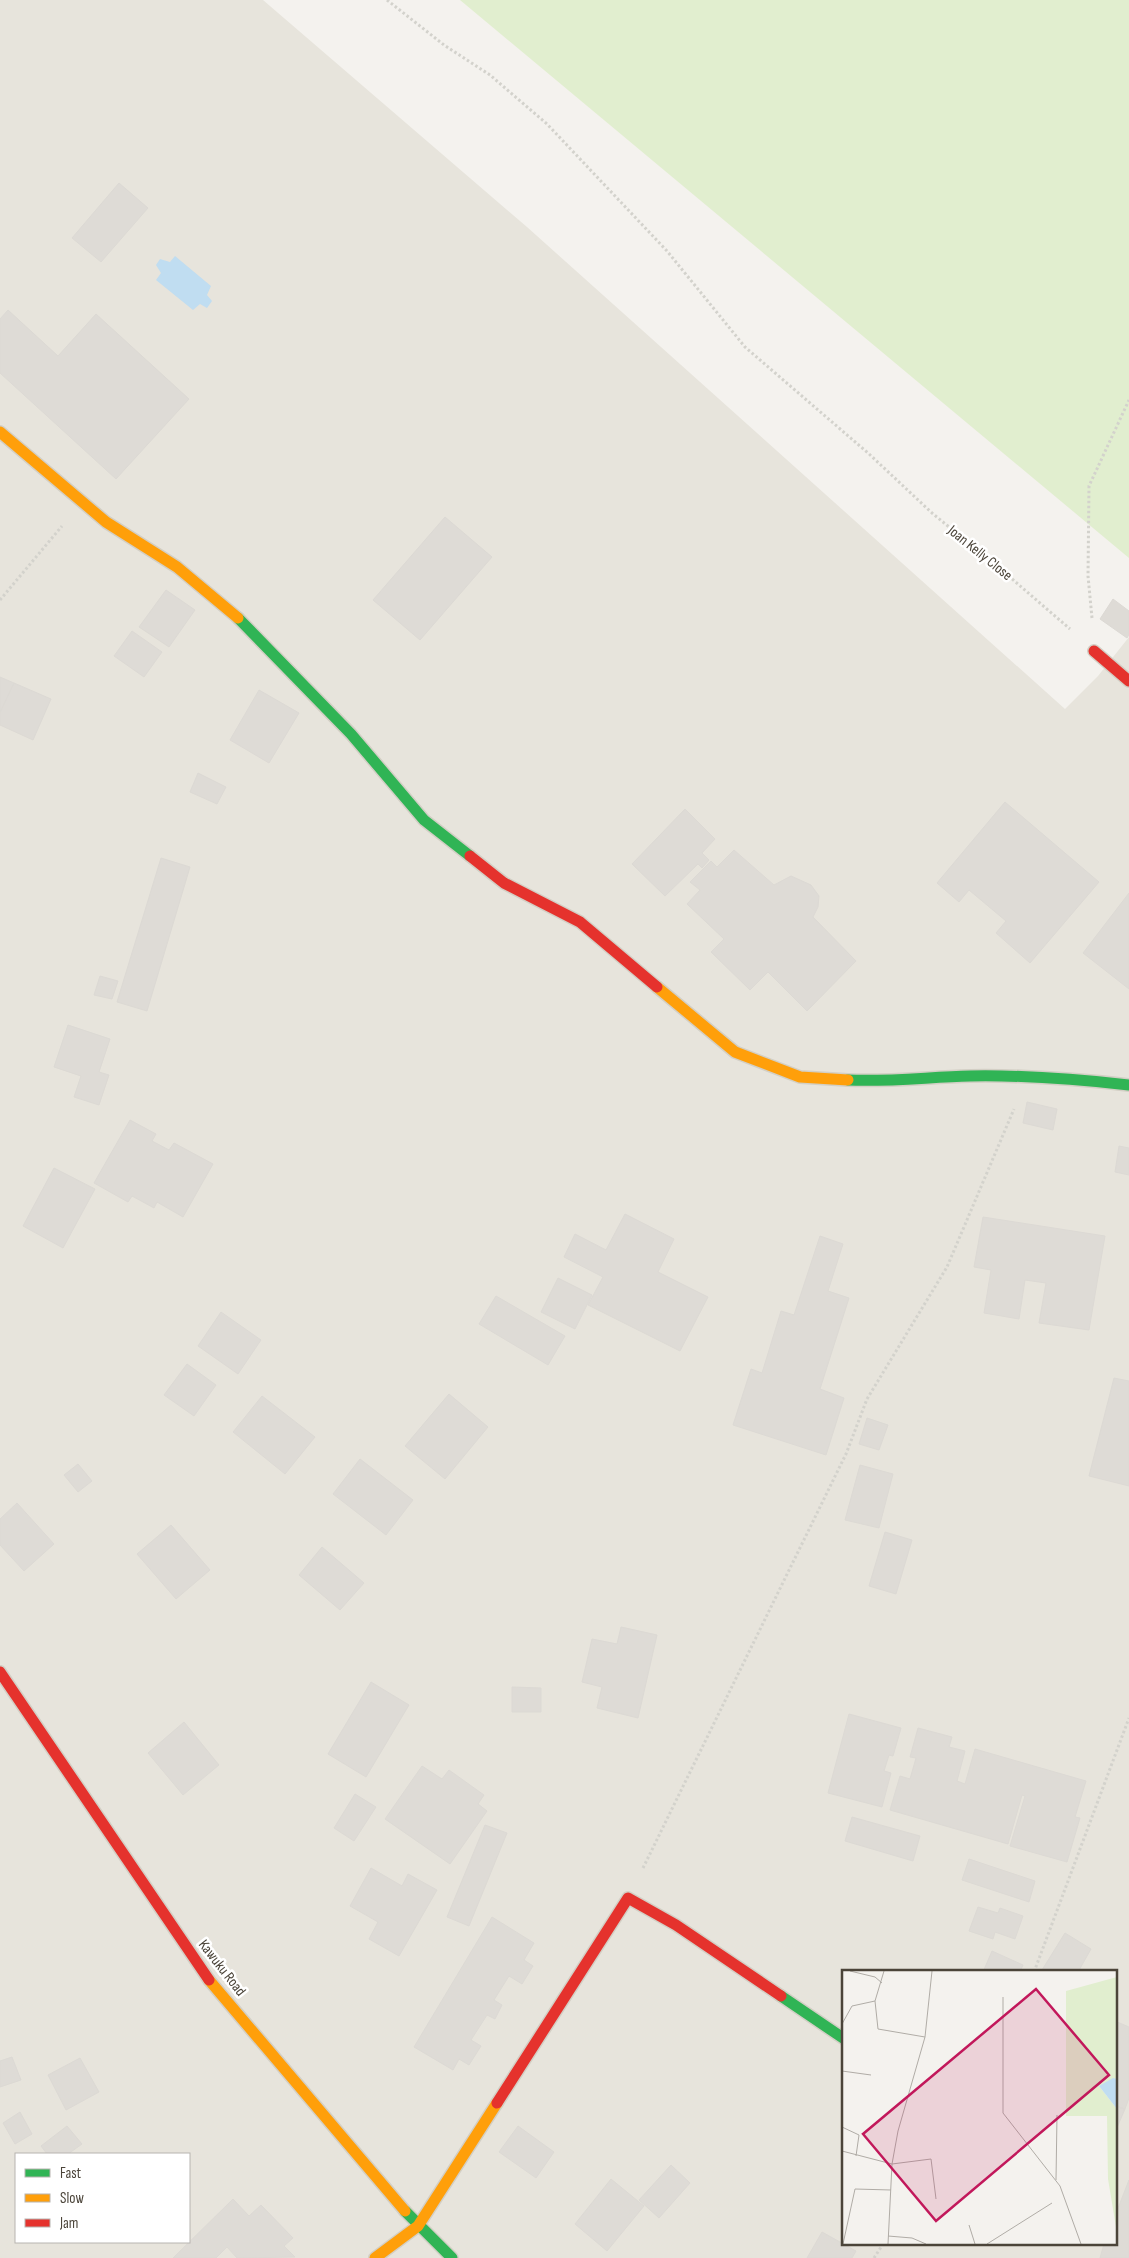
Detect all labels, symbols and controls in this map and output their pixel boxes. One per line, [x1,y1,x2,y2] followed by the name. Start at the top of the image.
[943,520,1016,585] street label: Joan Kelly Close
[194,1936,250,2000] street label: Kawuku Road
[842,1970,1116,2246] inset map
[15,2153,190,2243] legend
[60,2164,82,2183] text: Fast
[60,2189,84,2208] text: Slow
[59,2214,78,2233] text: Jam

